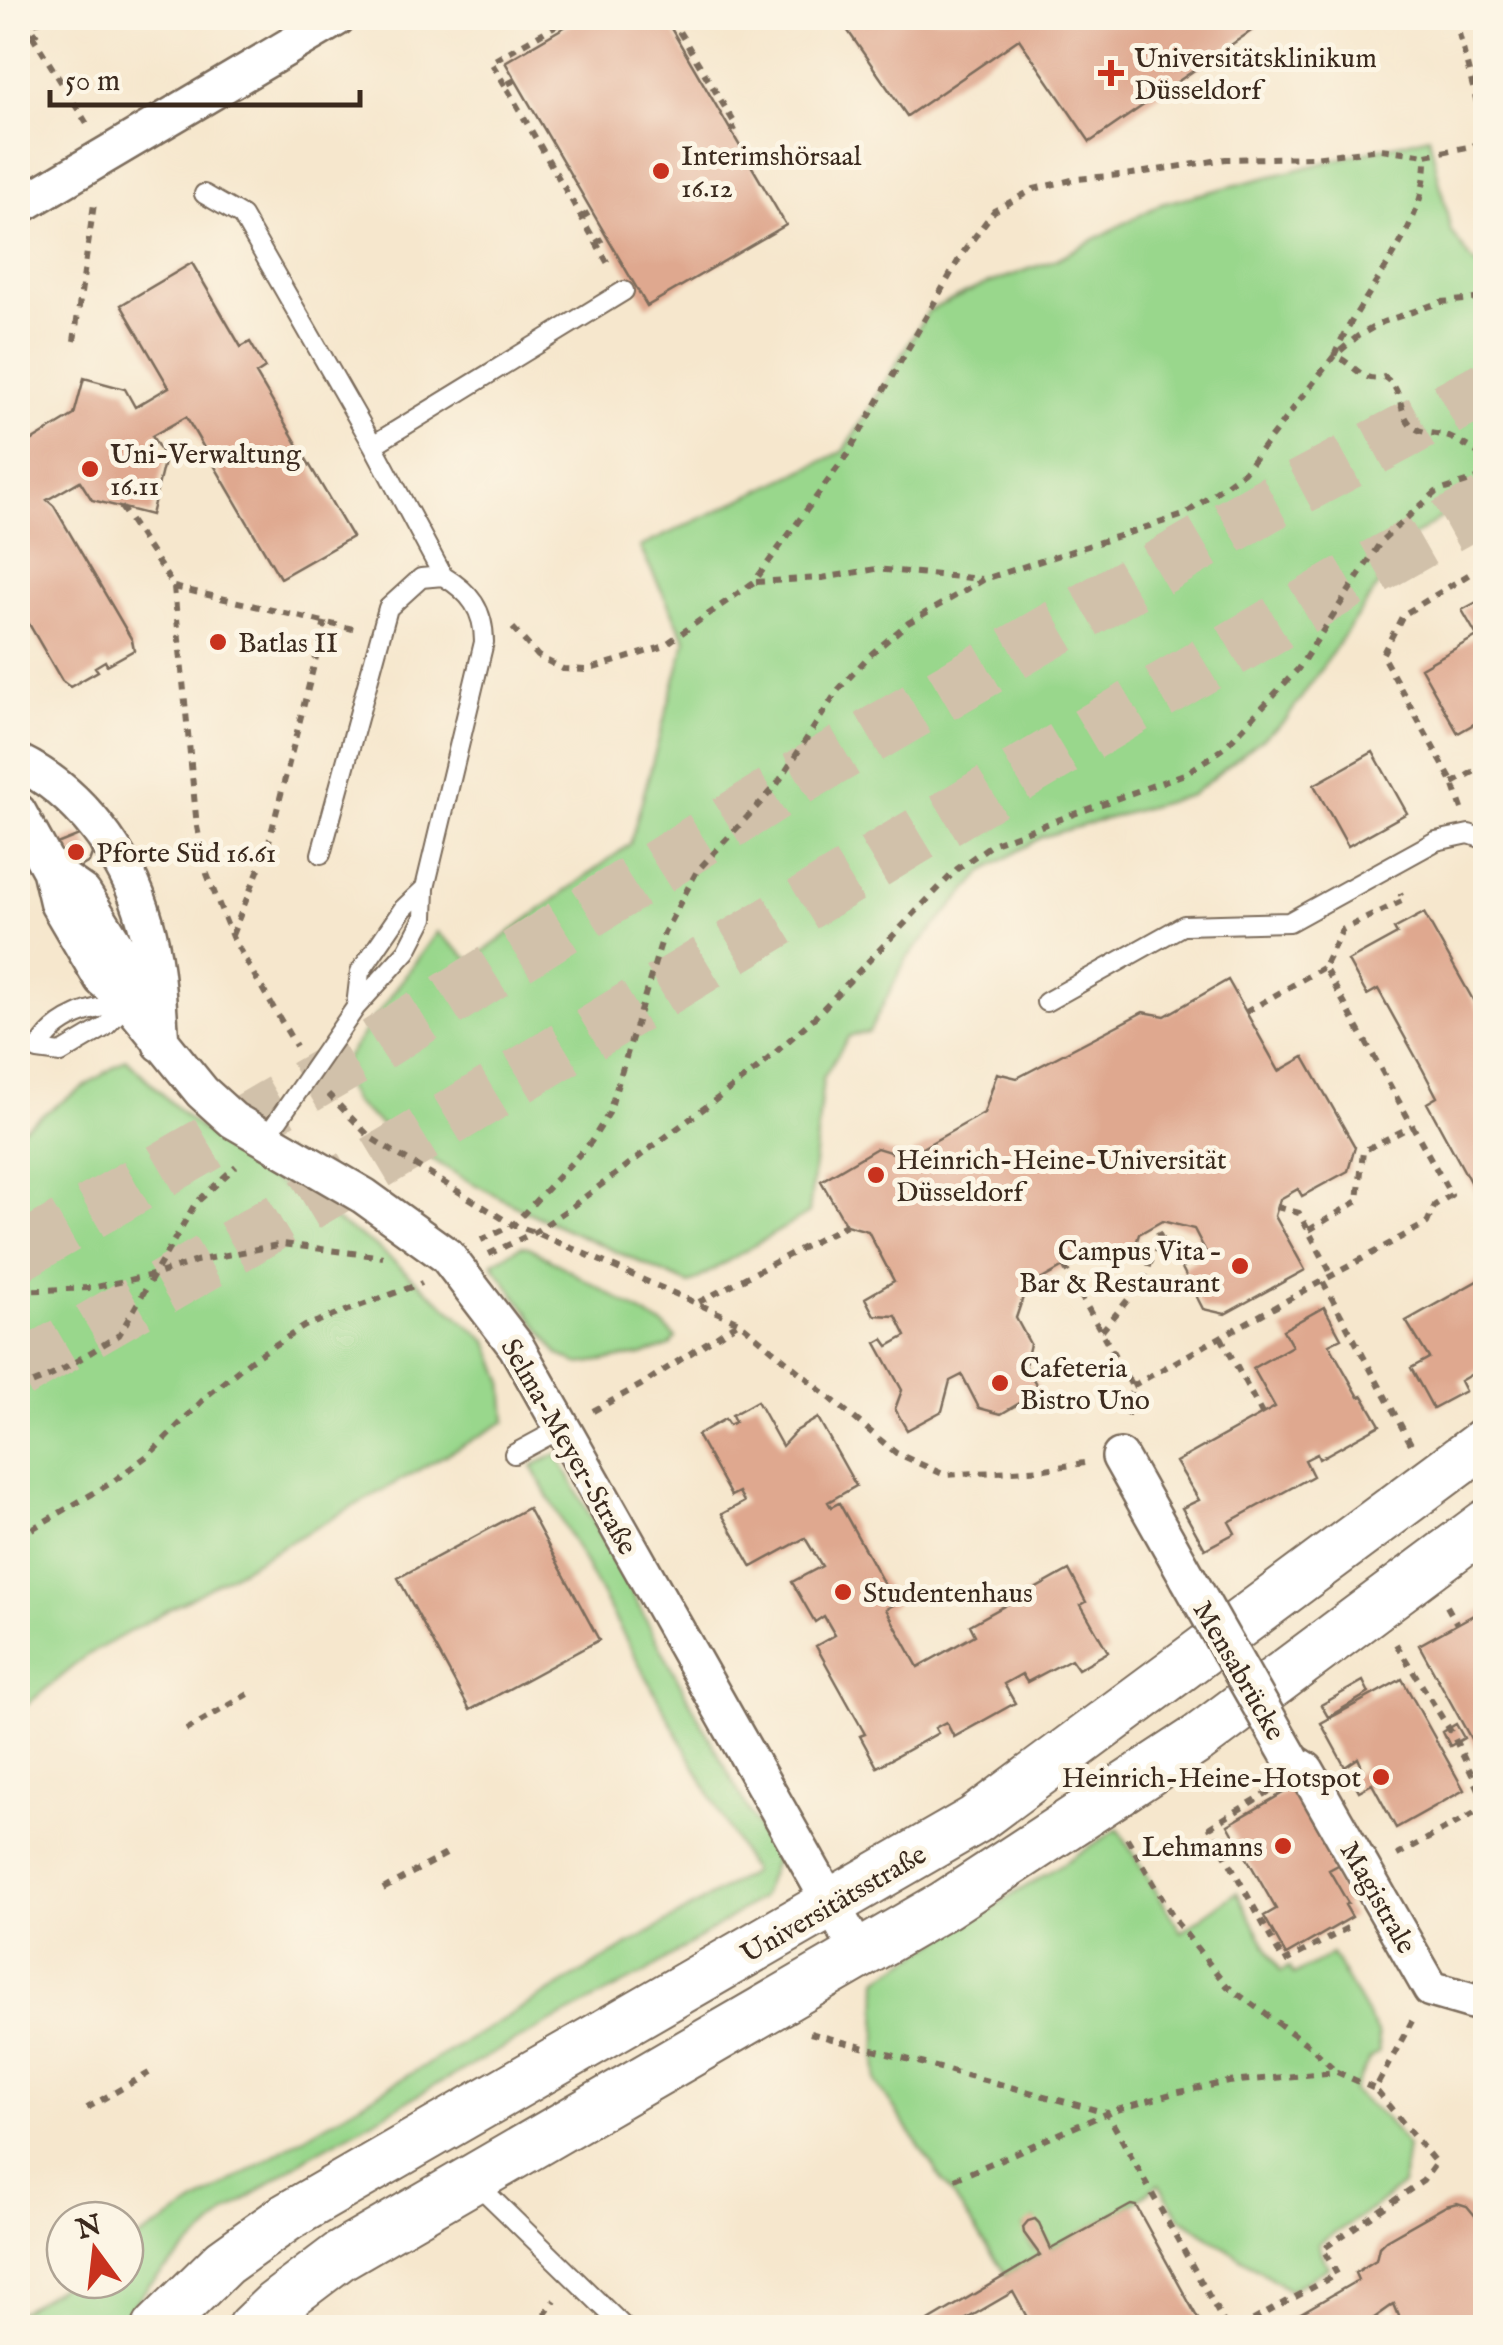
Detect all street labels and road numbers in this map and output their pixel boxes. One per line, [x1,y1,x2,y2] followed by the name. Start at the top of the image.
[492,1333,644,1562] street label: Selma-Meyer-Straße
[1184,1595,1292,1747] street label: Mensabrücke
[1331,1836,1423,1961] street label: Magistrale
[735,1838,933,1972] street label: Universitätsstraße

